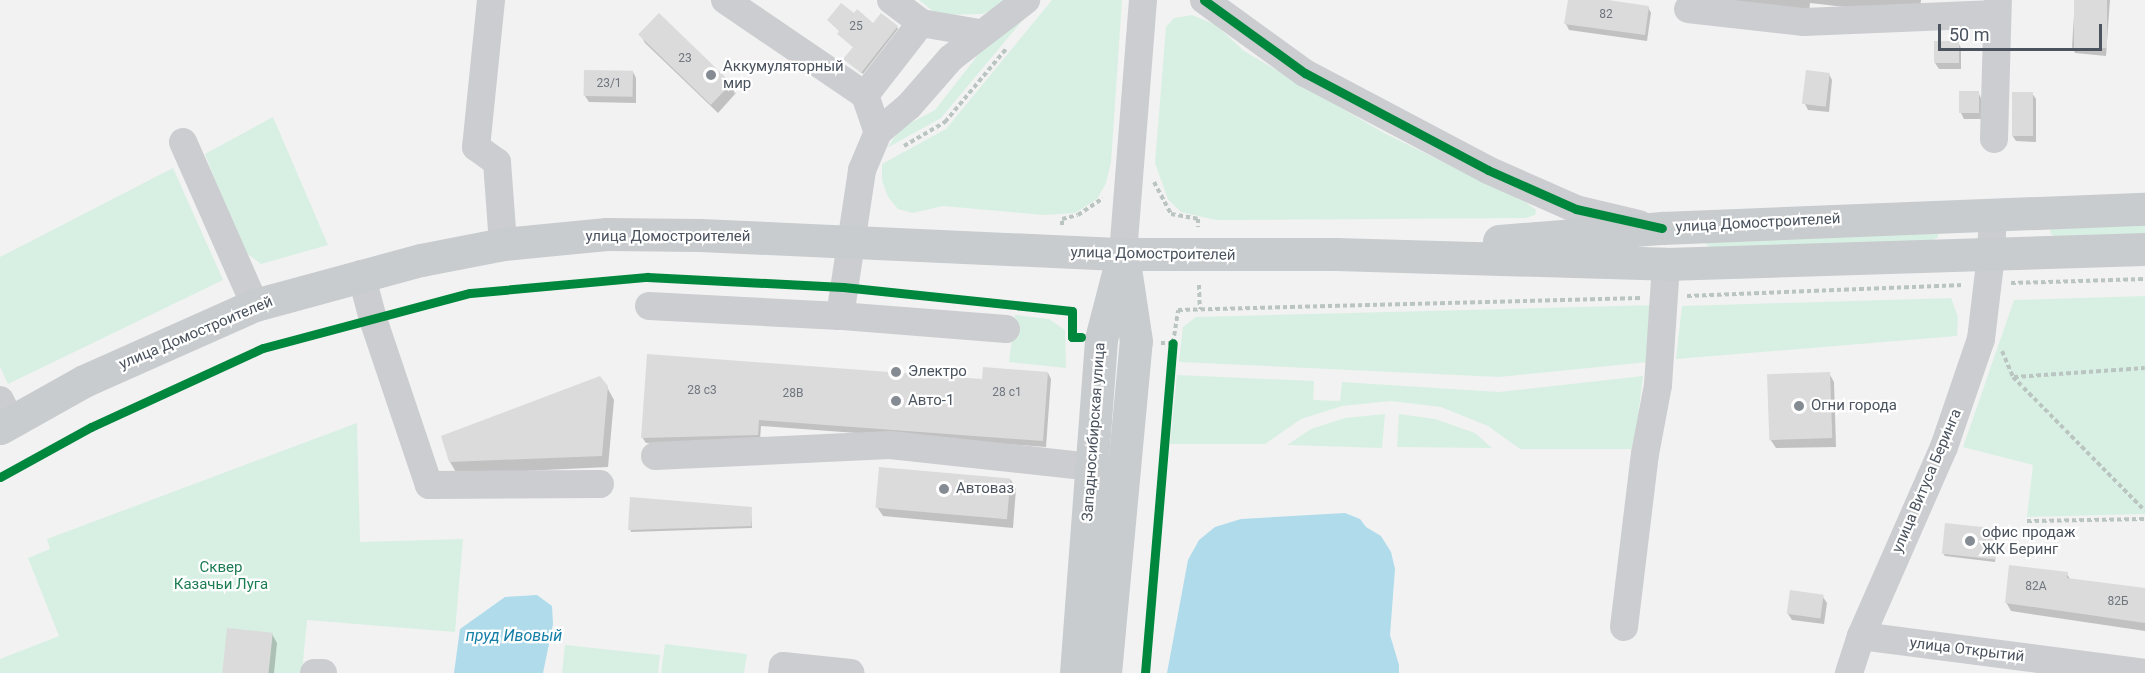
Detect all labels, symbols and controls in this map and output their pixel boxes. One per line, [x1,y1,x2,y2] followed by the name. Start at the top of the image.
[1599,8,1613,22] house number: 82
[1941,12,2104,50] scale bar
[849,20,863,34] house number: 25
[1949,24,1989,45] text: 50 m
[678,52,692,66] house number: 23
[723,57,844,92] place label: Аккумуляторный мир
[704,68,718,82] marker: Аккумуляторный мир
[596,77,622,91] house number: 23/1
[1675,210,1841,236] street label: улица Домостроителей
[586,228,750,246] street label: улица Домостроителей
[1070,244,1236,264] street label: улица Домостроителей
[117,292,275,374] street label: улица Домостроителей
[1079,342,1109,522] street label: Западносибирская улица
[908,363,967,381] place label: Электро
[889,365,903,379] marker: Электро
[687,384,717,398] house number: 28 с3
[992,386,1022,400] house number: 28 с1
[783,387,803,401] house number: 28В
[908,392,954,410] place label: Авто-1
[889,394,903,408] marker: Авто-1
[1811,397,1897,415] place label: Огни города
[1792,399,1806,413] marker: Огни города
[1889,406,1965,556] street label: улица Витуса Беринга
[956,480,1014,498] place label: Автоваз
[937,482,951,496] marker: Автоваз
[1982,523,2075,558] place label: офис продаж ЖК Беринг
[1963,534,1977,548] marker: офис продаж ЖК Беринг
[174,558,268,593] park label: Сквер Казачьи Луга
[2025,580,2047,594] house number: 82А
[2107,595,2129,609] house number: 82Б
[466,626,562,646] water label: пруд Ивовый
[1909,634,2025,666] street label: улица Открытий

